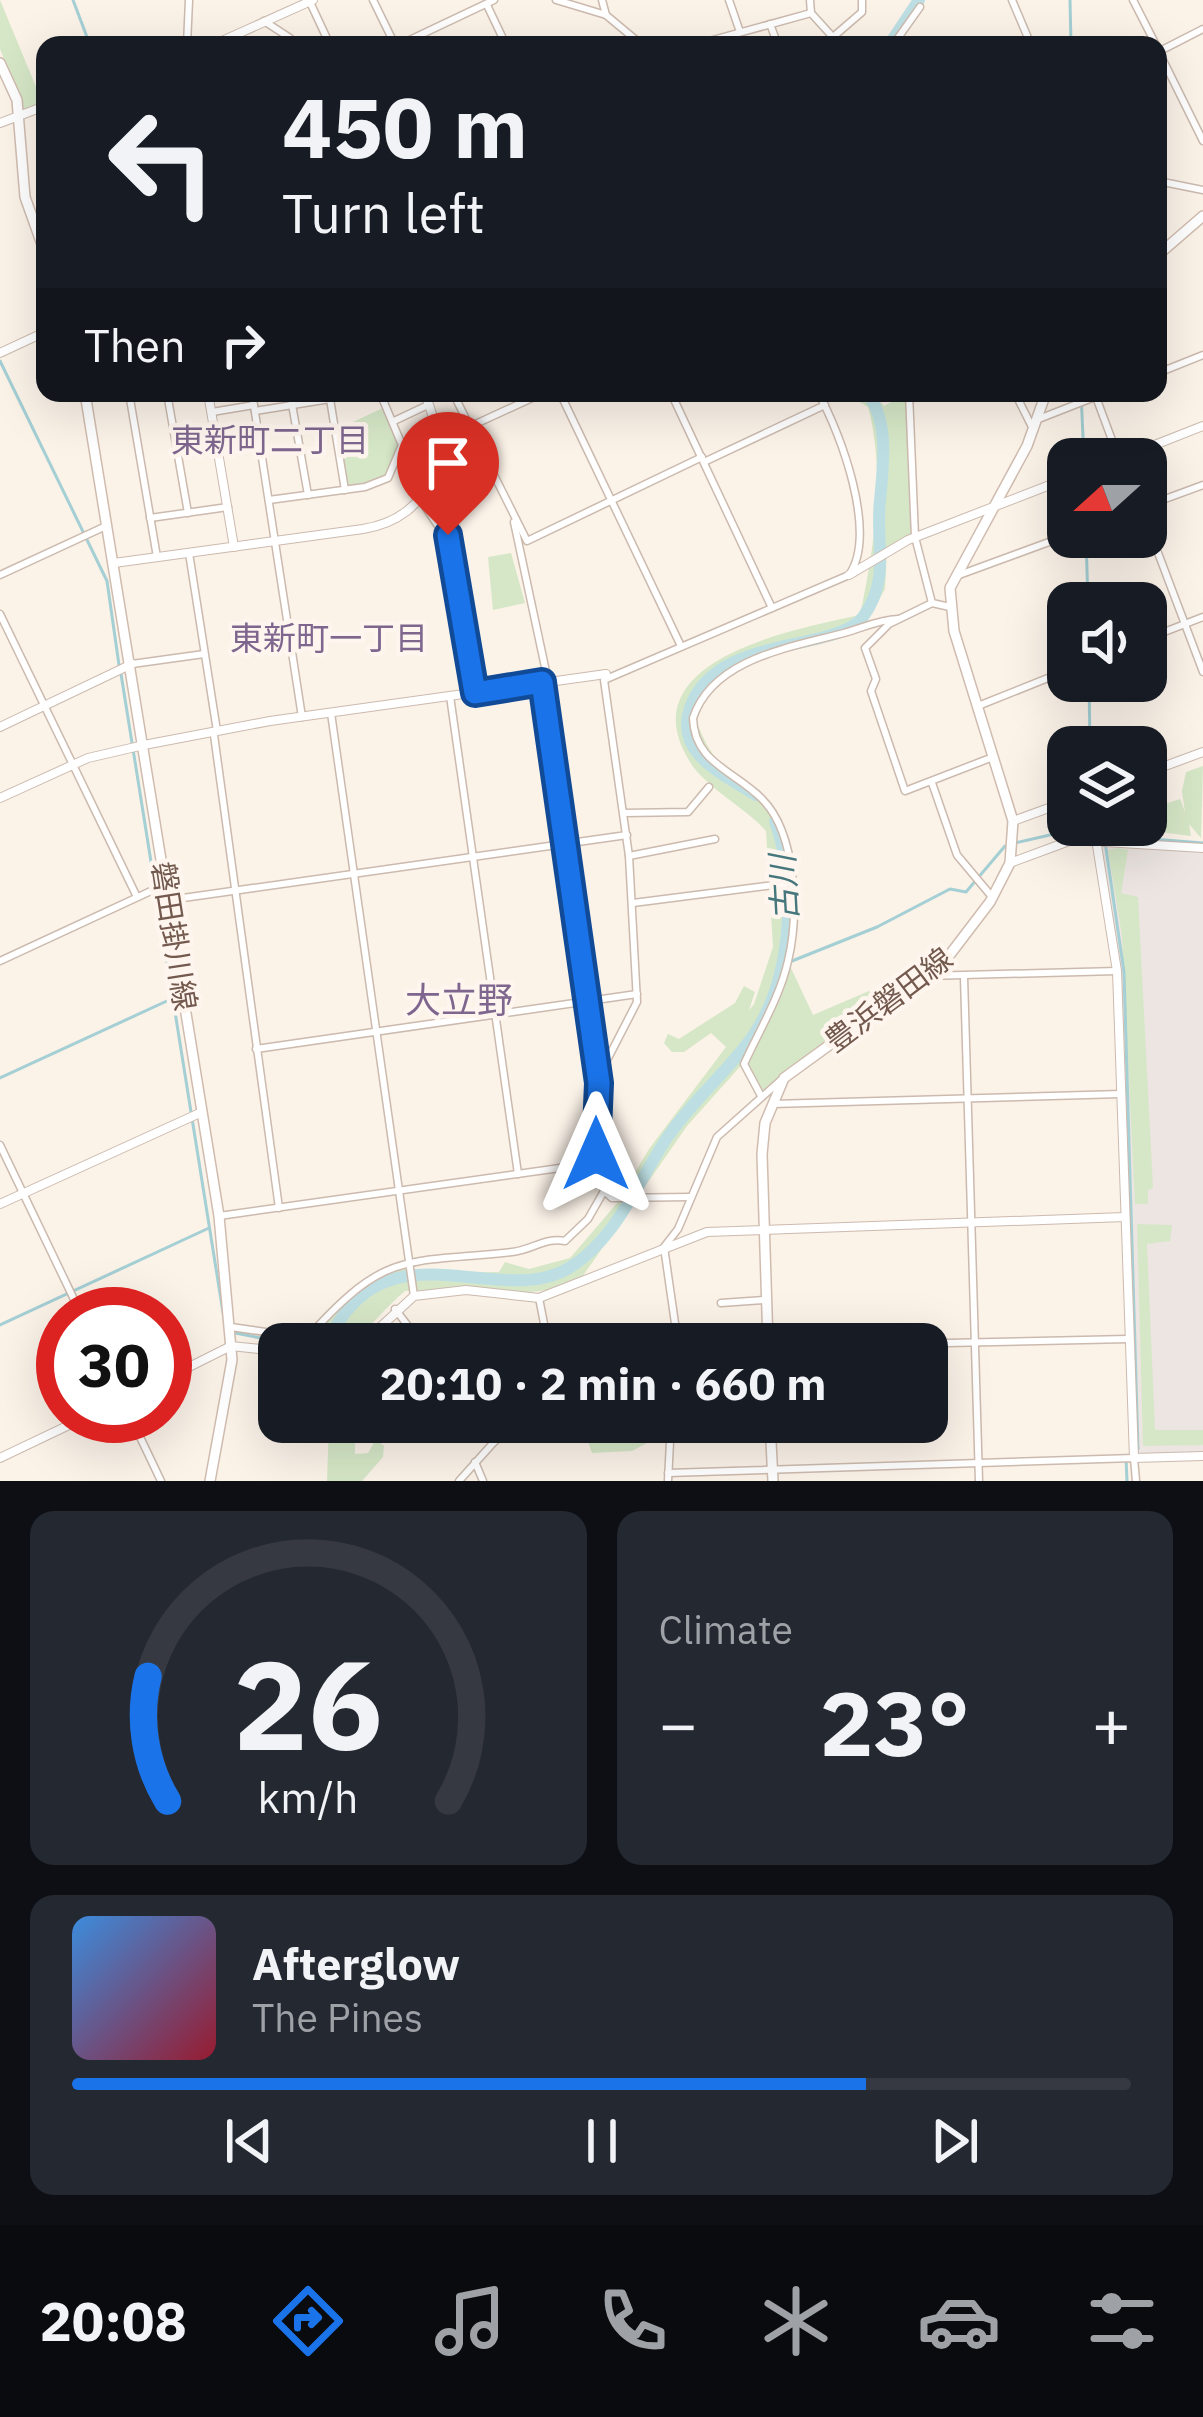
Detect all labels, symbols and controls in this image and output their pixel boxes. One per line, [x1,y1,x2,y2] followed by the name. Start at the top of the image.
[282,72,528,181] text: 450 m
[84,84,240,240] icon: left
[282,178,485,248] text: Turn left
[210,312,276,378] icon: right
[84,316,186,374] text: Then
[397,412,499,535] pin
[171,418,369,461] district label: 東新町二丁目
[415,430,481,496] icon: arrive
[1047,438,1167,558] north arrow
[1047,438,1167,846] map controls
[1047,582,1167,702] button: sound
[230,616,428,659] district label: 東新町一丁目
[1047,726,1167,846] button: layers
[760,851,806,922] water label: 古川
[144,859,206,1013] street label: 磐田掛川線
[816,938,960,1060] street label: 豊浜磐田線
[405,976,513,1023] district label: 大立野
[533,1091,659,1217] position arrow
[36,1287,192,1443] speed limit sign: 30
[380,1354,826,1412] text: 20:10 · 2 min · 660 m
[659,1604,793,1655] text: Climate
[233,1622,383,1784] text: 26
[820,1664,970,1781] text: 23°
[659,1680,698,1766] text: −
[1091,1680,1131,1766] text: +
[258,1769,359,1825] text: km/h
[252,1934,460,1992] text: Afterglow
[252,1992,423,2043] text: The Pines
[216,2108,282,2174] icon: previous
[569,2108,635,2174] icon: pause
[922,2108,988,2174] icon: next
[266,2279,350,2363] icon: directions
[428,2279,512,2363] icon: music
[591,2279,675,2363] icon: phone
[754,2279,838,2363] icon: climate
[917,2279,1001,2363] icon: car
[1080,2279,1164,2363] icon: filters
[39,2286,187,2356] text: 20:08

